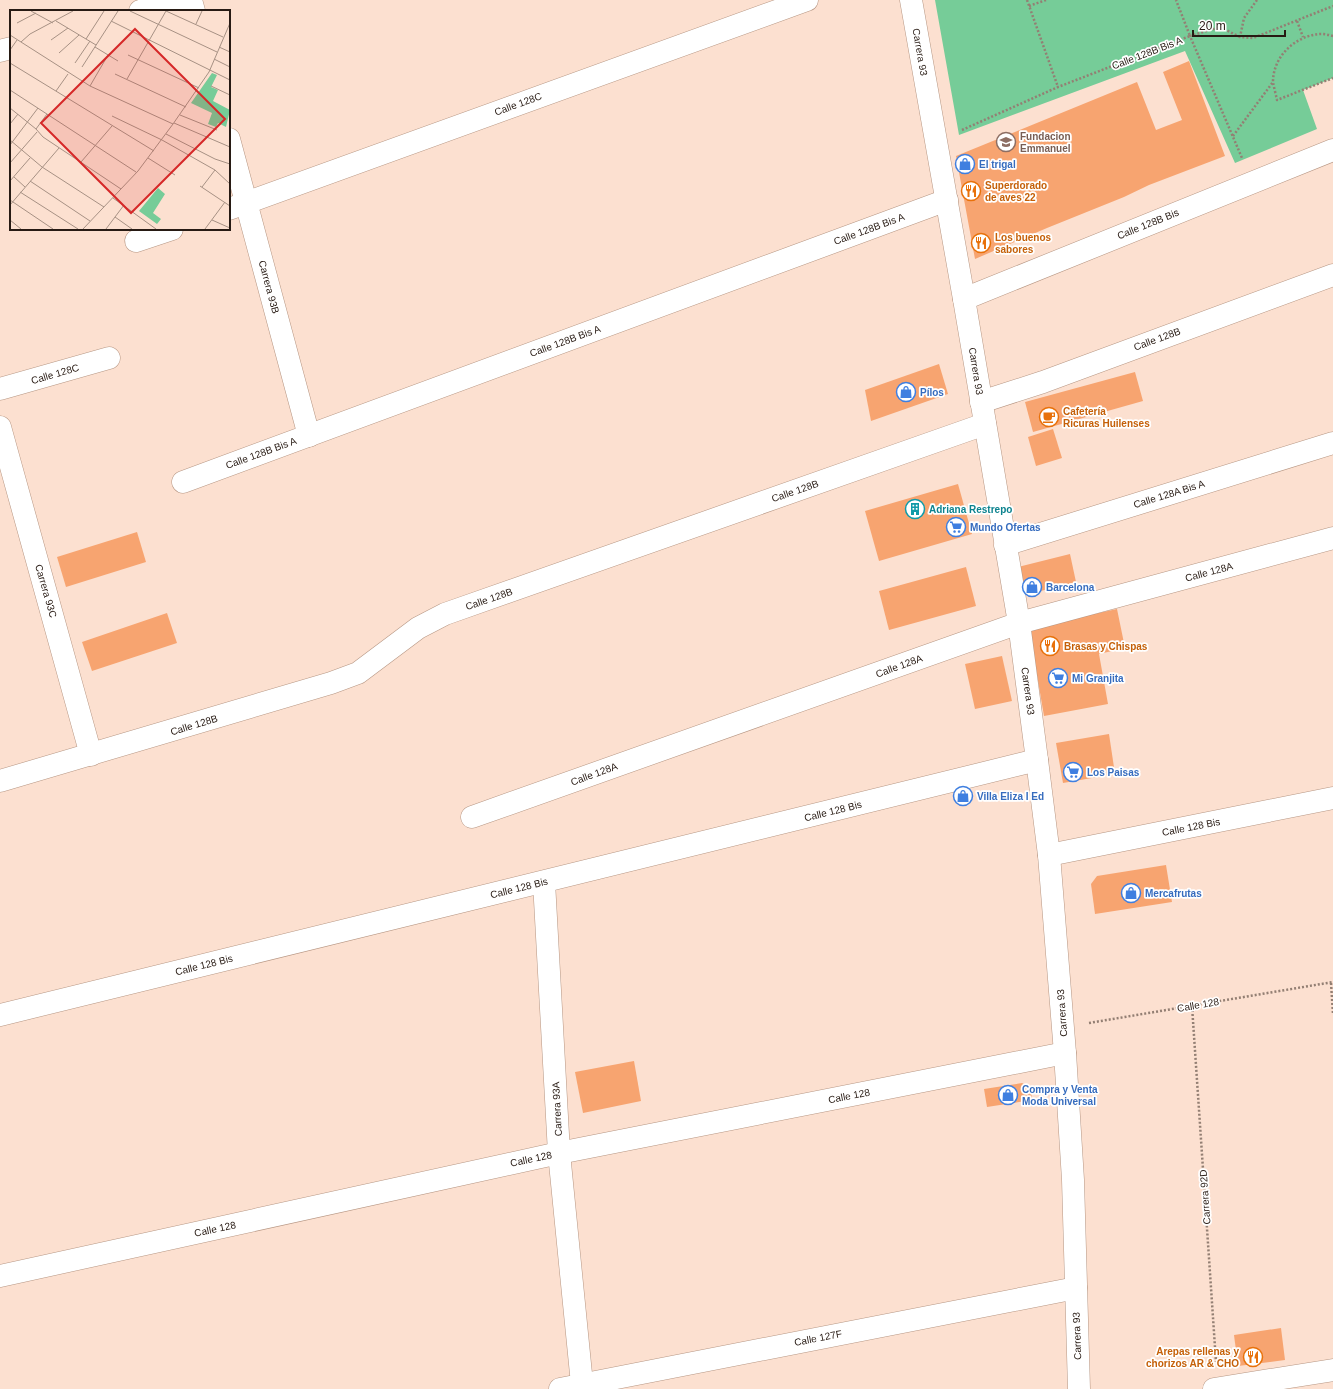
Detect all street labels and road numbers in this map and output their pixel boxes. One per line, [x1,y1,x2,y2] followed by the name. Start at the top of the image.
[910,28,930,77] street label: Carrera 93
[1110,34,1184,71] street label: Calle 128B Bis A
[493,90,543,118] street label: Calle 128C
[1116,207,1180,241] street label: Calle 128B Bis
[832,211,906,247] street label: Calle 128B Bis A
[257,259,281,315] street label: Carrera 93B
[528,323,602,359] street label: Calle 128B Bis A
[1132,325,1182,353] street label: Calle 128B
[967,347,985,396] street label: Carrera 93
[30,362,80,386] street label: Calle 128C
[224,435,298,471] street label: Calle 128B Bis A
[770,478,820,504] street label: Calle 128B
[1132,478,1206,510] street label: Calle 128A Bis A
[1184,560,1234,584] street label: Calle 128A
[33,563,59,619] street label: Carrera 93C
[464,586,514,612] street label: Calle 128B
[874,652,924,680] street label: Calle 128A
[1019,667,1037,716] street label: Carrera 93
[169,712,219,737] street label: Calle 128B
[569,760,619,788] street label: Calle 128A
[803,799,863,823] street label: Calle 128 Bis
[1161,816,1221,838] street label: Calle 128 Bis
[489,876,549,900] street label: Calle 128 Bis
[174,953,234,977] street label: Calle 128 Bis
[1055,988,1069,1037] street label: Carrera 93
[1176,996,1220,1014] street label: Calle 128
[550,1081,564,1136] street label: Carrera 93A
[827,1086,871,1105] street label: Calle 128
[509,1149,553,1169] street label: Calle 128
[1198,1169,1212,1225] street label: Carrera 92D
[193,1219,237,1239] street label: Calle 128
[1071,1311,1083,1360] street label: Carrera 93
[793,1328,843,1348] street label: Calle 127F

